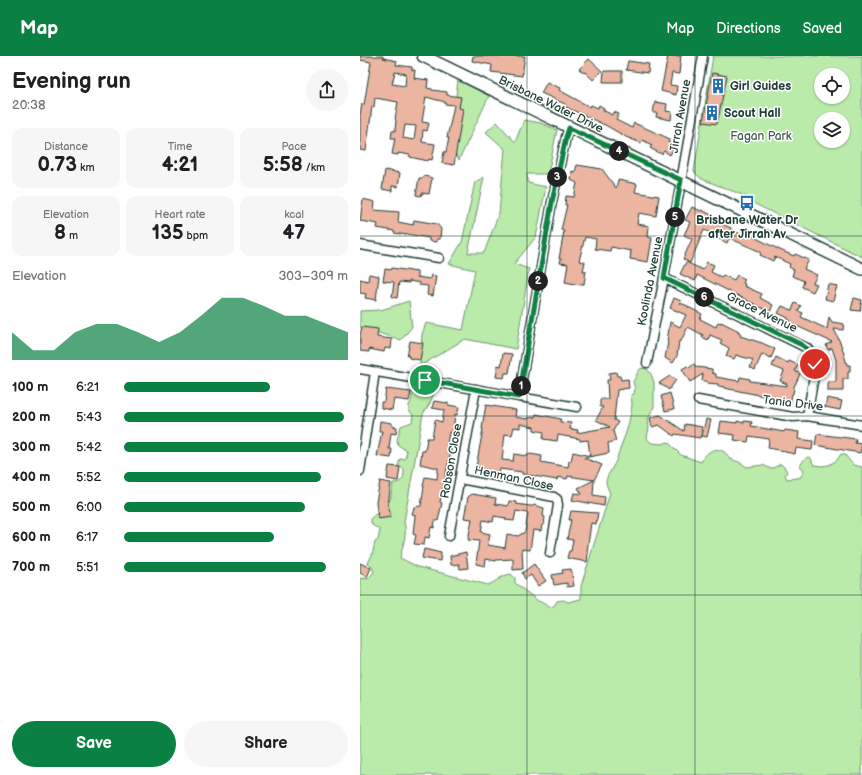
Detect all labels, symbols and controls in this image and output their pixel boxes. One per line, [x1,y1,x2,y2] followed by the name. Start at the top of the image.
[20,17,58,40] text: Map
[666,20,694,37] text: Map
[716,20,781,37] text: Directions
[803,20,842,37] text: Saved
[12,68,131,95] text: Evening run
[814,68,850,148] map controls
[814,68,850,104] button: locate
[306,69,348,111] button: share
[496,73,606,136] street label: Brisbane Water Drive
[709,77,727,95] building icon: Girl Guides
[667,78,694,154] street label: Jirrah Avenue
[730,79,791,94] place label: Girl Guides
[12,97,46,113] text: 20:38
[703,104,721,122] building icon: Scout Hall
[724,106,780,121] place label: Scout Hall
[814,112,850,148] button: layers
[730,129,792,144] park label: Fagan Park
[44,140,88,153] text: Distance
[168,140,192,153] text: Time
[281,140,307,153] text: Pace
[609,141,629,161] pin: 4
[616,144,622,157] text: 4
[37,153,77,177] text: 0.73
[162,153,198,177] text: 4:21
[263,153,303,177] text: 5:58
[77,161,95,174] text: km
[303,161,325,174] text: /km
[547,167,567,187] pin: 3
[554,170,560,183] text: 3
[738,194,756,212] bus stop icon: Brisbane Water Dr after Jirrah Av
[665,207,685,227] pin: 5
[43,208,89,221] text: Elevation
[155,208,205,221] text: Heart rate
[284,208,304,221] text: kcal
[672,210,678,223] text: 5
[696,213,798,242] place label: Brisbane Water Dr after Jirrah Av
[54,221,66,245] text: 8
[152,221,184,245] text: 135
[283,221,305,245] text: 47
[66,229,78,242] text: m
[184,229,208,242] text: bpm
[634,235,667,327] street label: Koolinda Avenue
[12,268,66,284] text: Elevation
[278,268,348,284] text: 303–309 m
[528,271,548,291] pin: 2
[535,274,541,287] text: 2
[694,287,714,307] pin: 6
[724,289,800,336] street label: Grace Avenue
[701,290,707,303] text: 6
[798,347,832,381] pin
[804,353,826,375] icon: check
[408,363,442,397] pin
[414,369,436,391] icon: arrive
[511,376,531,396] pin: 1
[12,379,48,395] text: 100 m
[76,379,99,395] text: 6:21
[519,379,523,392] text: 1
[762,392,824,415] street label: Tania Drive
[12,409,50,425] text: 200 m
[76,409,102,425] text: 5:43
[438,422,465,500] street label: Robson Close
[12,439,50,455] text: 300 m
[76,439,102,455] text: 5:42
[473,463,555,494] street label: Henman Close
[12,469,50,485] text: 400 m
[76,469,101,485] text: 5:52
[12,499,50,515] text: 500 m
[76,499,102,515] text: 6:00
[12,529,51,545] text: 600 m
[76,529,98,545] text: 6:17
[12,559,50,575] text: 700 m
[76,559,99,575] text: 5:51
[12,721,176,767] button: Save
[184,721,348,767] button: Share

